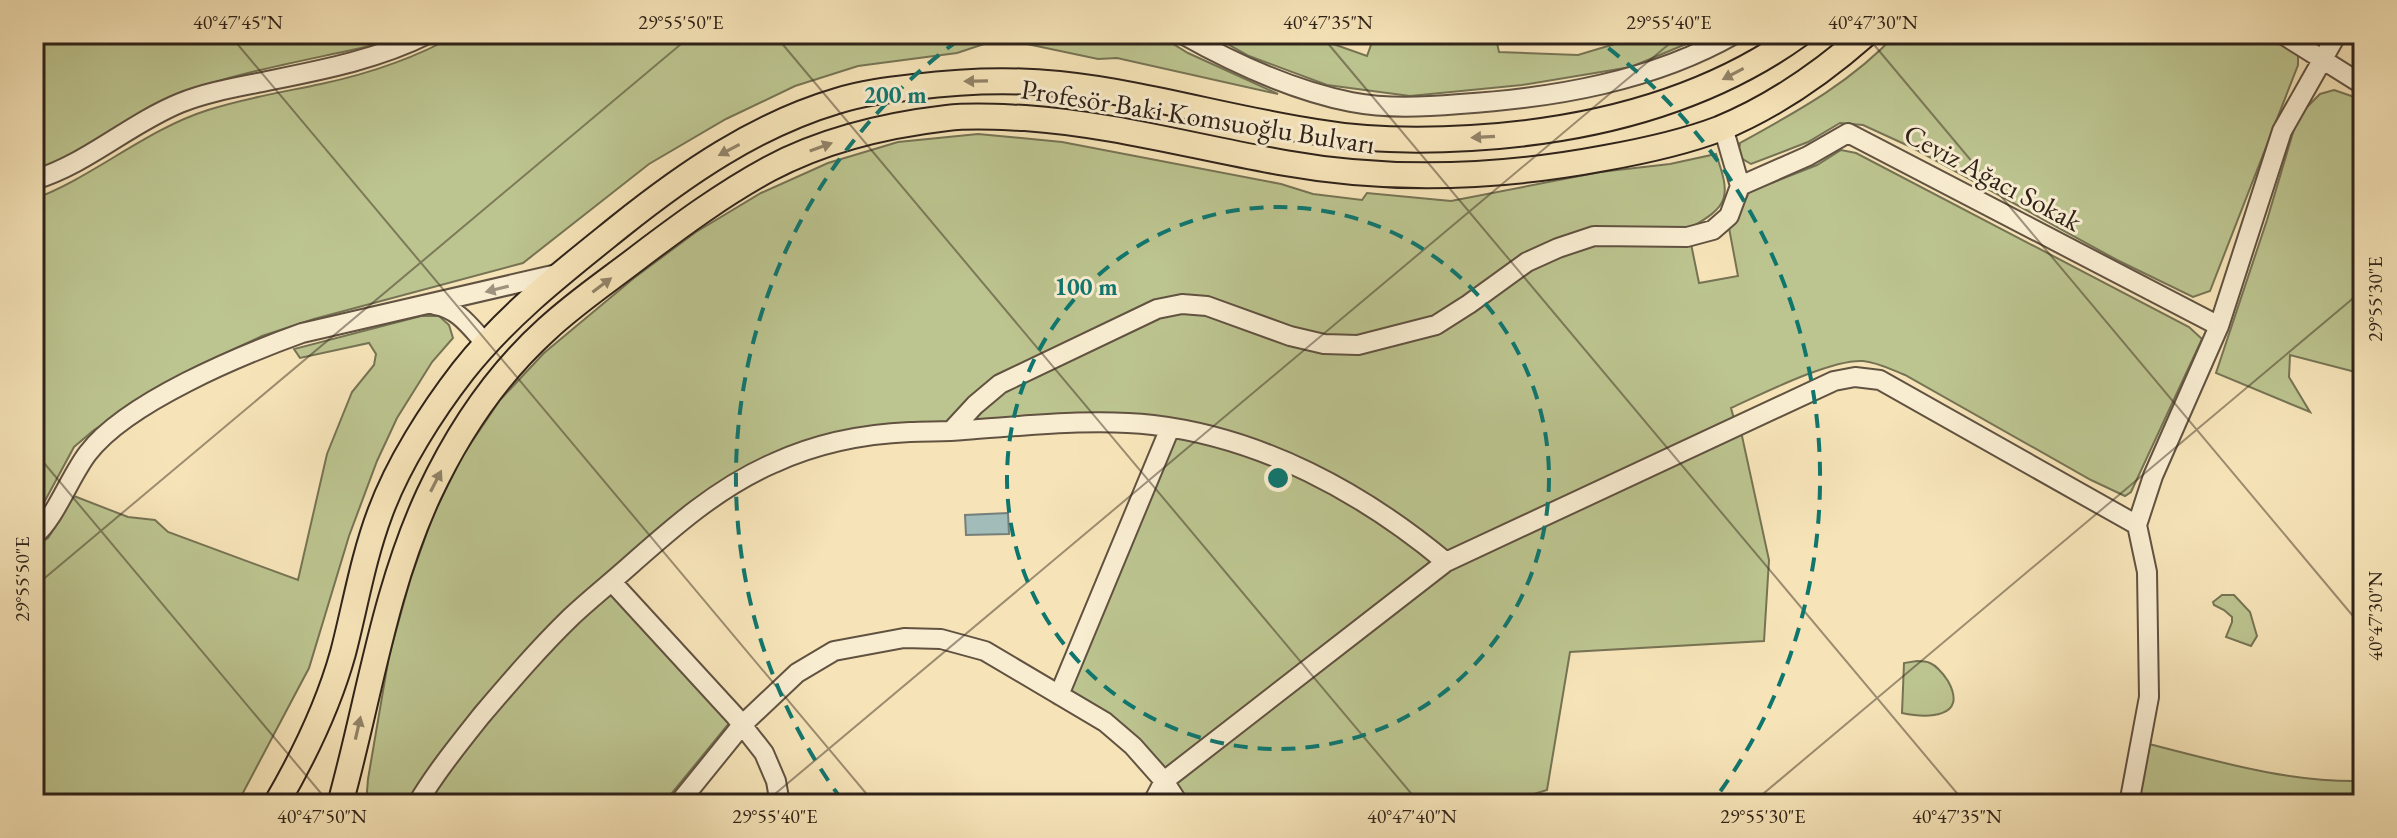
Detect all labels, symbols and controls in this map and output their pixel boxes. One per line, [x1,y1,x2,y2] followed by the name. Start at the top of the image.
[193,9,283,35] text: 40°47'45"N
[638,9,724,35] text: 29°55'50"E
[1283,9,1373,35] text: 40°47'35"N
[1626,9,1712,35] text: 29°55'40"E
[1828,9,1918,35] text: 40°47'30"N
[1721,67,1744,80] one-way arrow
[1019,70,1378,162] street label: Profesör Baki Komsuoğlu Bulvarı
[963,75,988,88] one-way arrow
[863,79,927,110] text: 200 m
[1898,115,2089,239] street label: Ceviz Ağacı Sokak
[1470,131,1495,144] one-way arrow
[809,140,833,153] one-way arrow
[717,143,740,156] one-way arrow
[2362,256,2388,342] text: 29°55'30"E
[1054,271,1118,302] text: 100 m
[592,277,612,293] one-way arrow
[484,283,509,295] one-way arrow
[1264,464,1292,492] centre of rings
[429,469,443,492] one-way arrow
[9,536,35,622] text: 29°55'50"E
[2362,571,2388,661] text: 40°47'30"N
[352,715,365,740] one-way arrow
[277,803,367,829] text: 40°47'50"N
[732,803,818,829] text: 29°55'40"E
[1367,803,1457,829] text: 40°47'40"N
[1720,803,1806,829] text: 29°55'30"E
[1912,803,2002,829] text: 40°47'35"N

